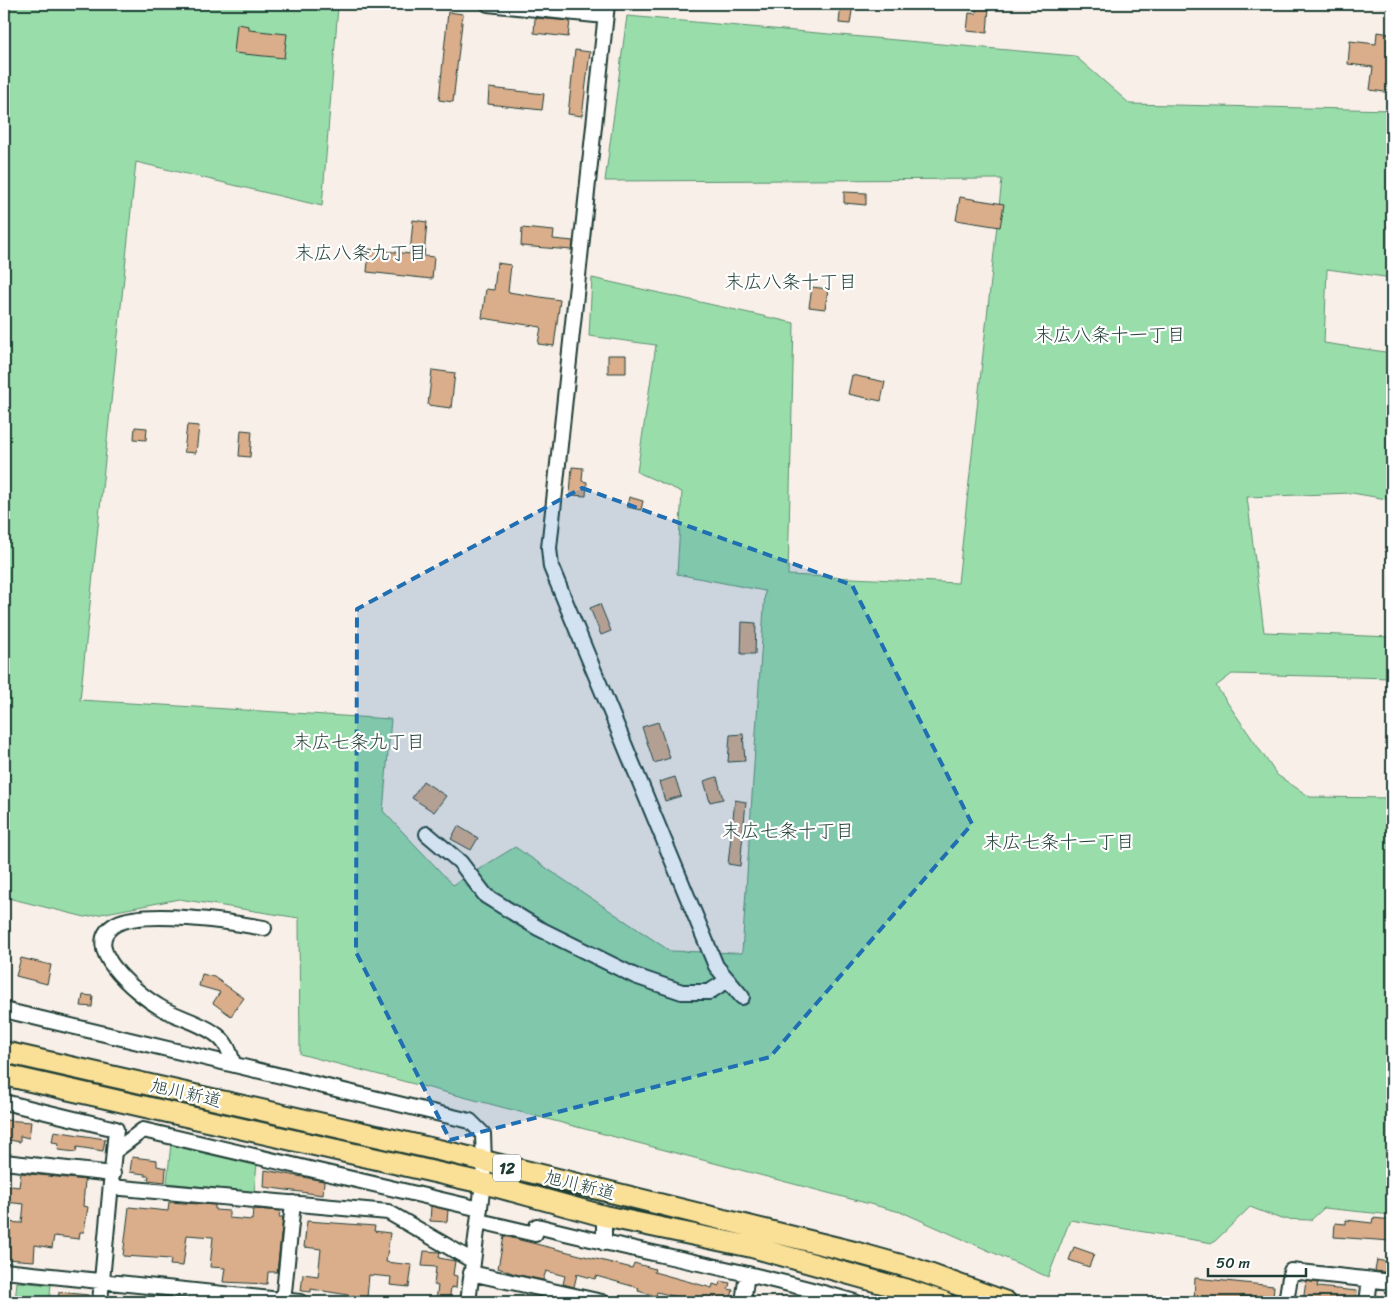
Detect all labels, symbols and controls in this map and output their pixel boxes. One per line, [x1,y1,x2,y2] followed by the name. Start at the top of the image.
[294,236,428,269] district label: 末広八条九丁目
[724,265,858,298] district label: 末広八条十丁目
[1034,318,1186,351] district label: 末広八条十一丁目
[292,725,426,758] district label: 末広七条九丁目
[721,814,855,847] district label: 末広七条十丁目
[983,825,1135,858] district label: 末広七条十一丁目
[147,1069,225,1117] street label: 旭川新道
[493,1154,521,1182] road number: 12
[541,1161,619,1209] street label: 旭川新道
[1208,1246,1306,1278] scale bar
[1216,1250,1251,1276] text: 50 m

